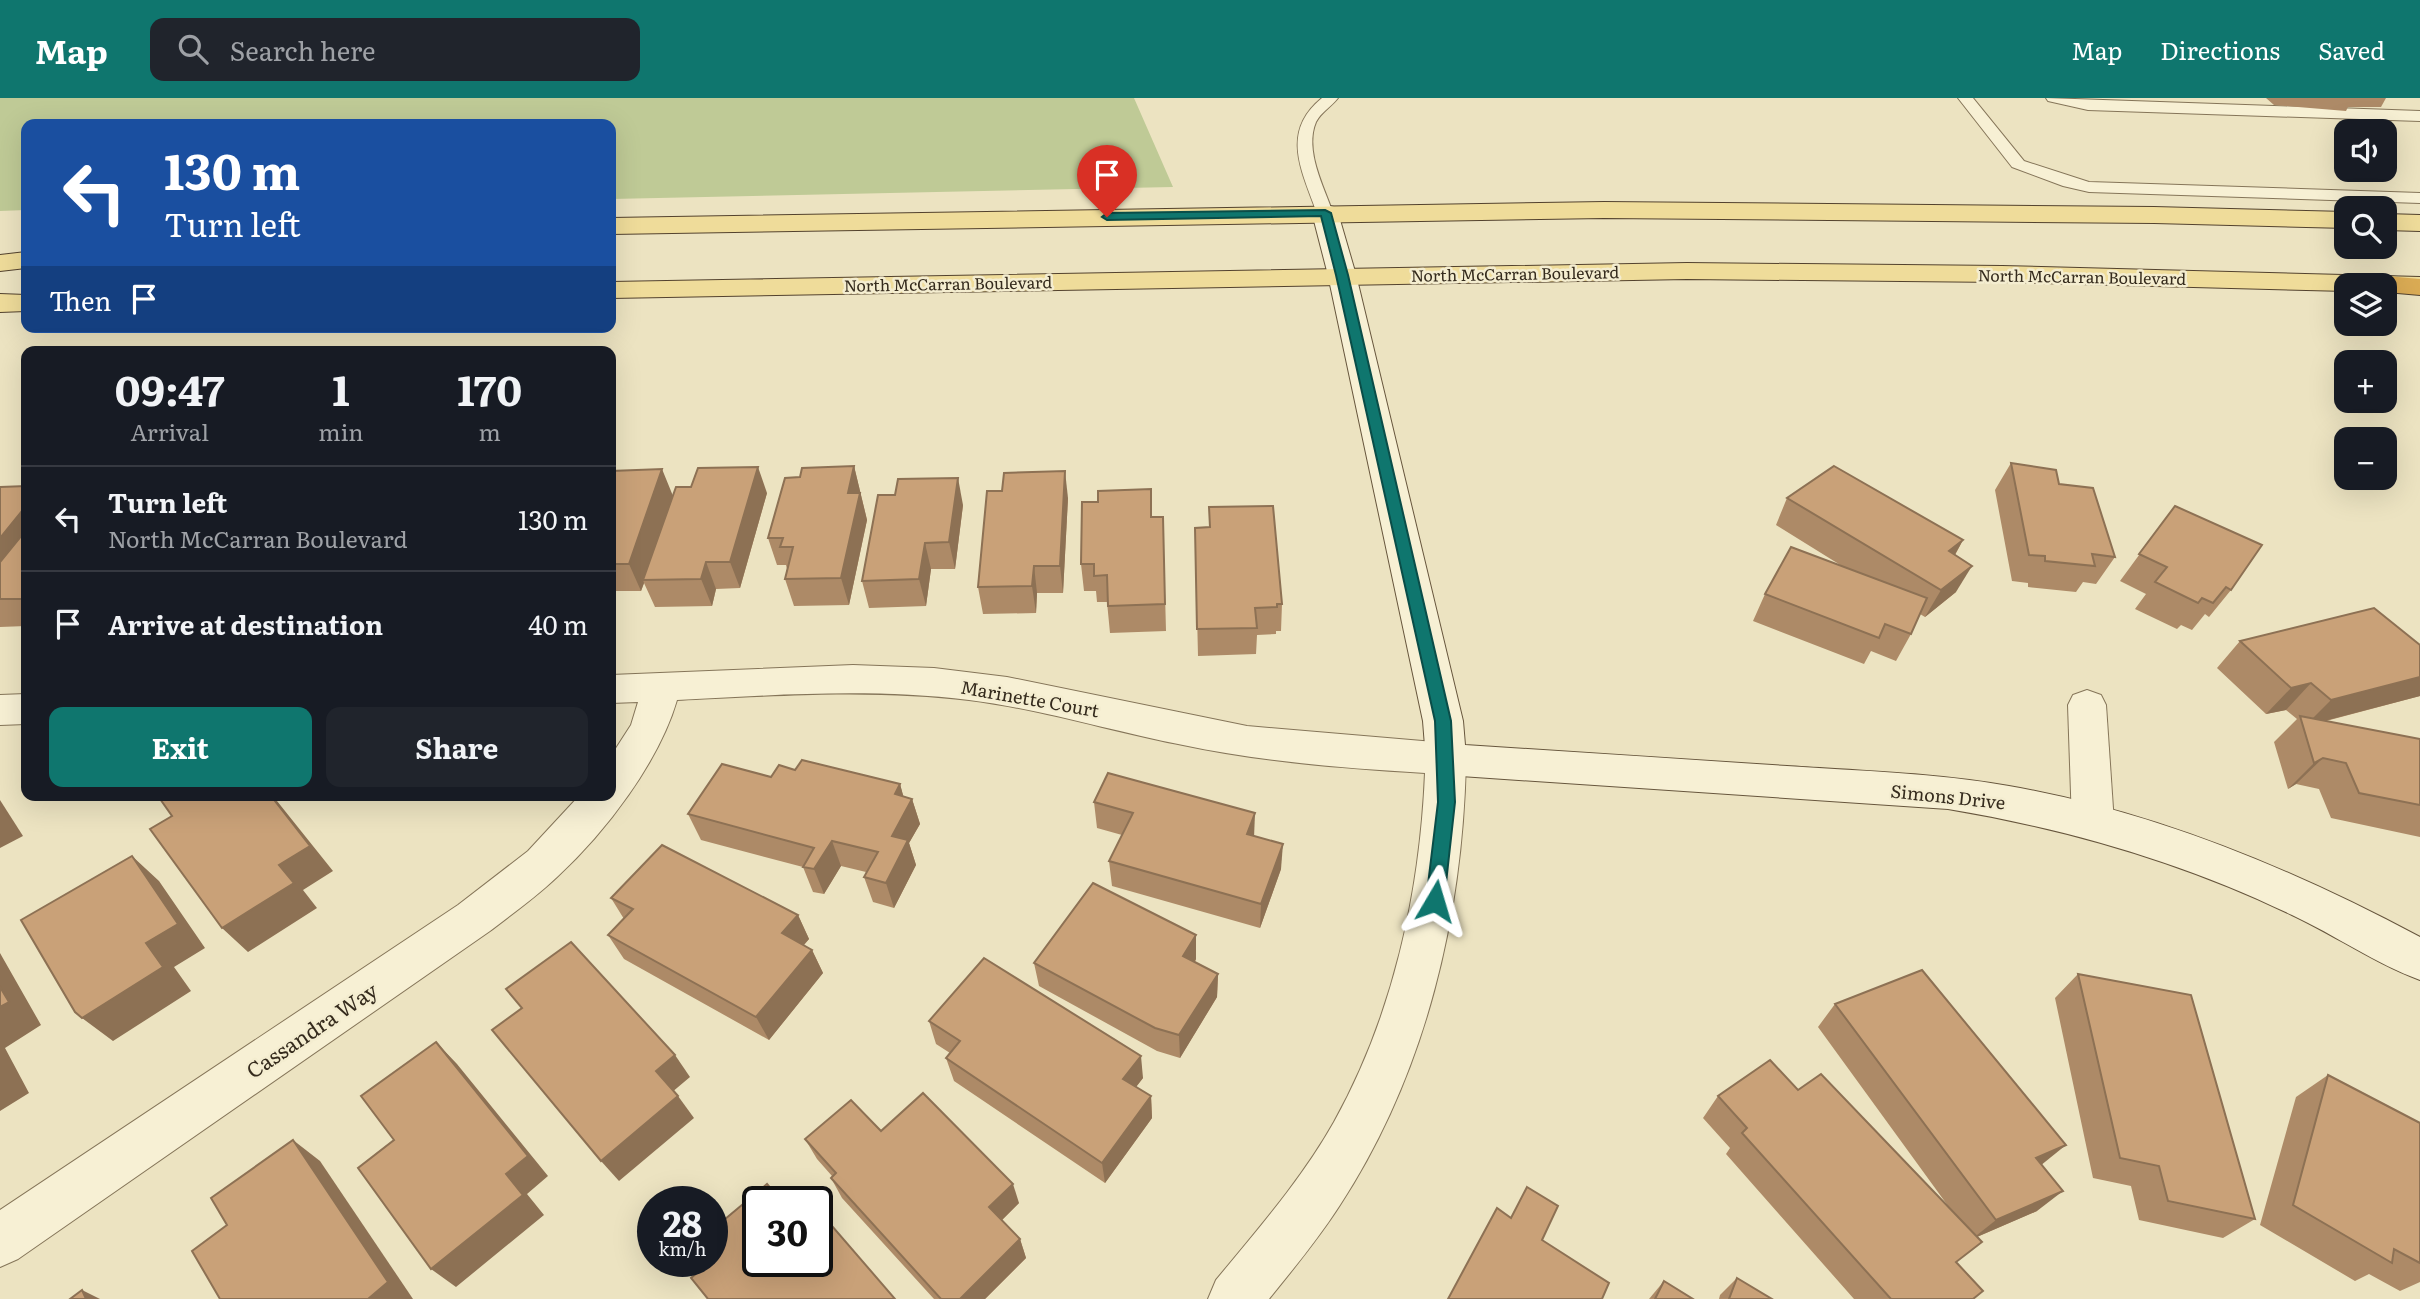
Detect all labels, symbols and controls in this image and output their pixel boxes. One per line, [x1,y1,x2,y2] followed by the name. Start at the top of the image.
[150,18,640,81] search box
[35,25,108,74] text: Map
[174,30,212,68] icon: search
[230,30,376,69] text: Search here
[2071,32,2122,67] text: Map
[2160,32,2280,67] text: Directions
[2318,32,2385,67] text: Saved
[2334,119,2397,490] map controls
[2334,119,2397,182] button: sound
[164,132,300,205] text: 130 m
[1077,145,1137,217] pin
[49,147,140,238] icon: left
[1088,156,1126,194] icon: arrive
[2334,196,2397,259] button: search
[164,199,301,247] text: Turn left
[1411,259,1620,287] street label: North McCarran Boulevard
[1978,262,2187,290] street label: North McCarran Boulevard
[844,269,1053,297] street label: North McCarran Boulevard
[2334,273,2397,336] button: layers
[49,280,111,319] text: Then
[125,280,163,318] icon: arrive
[2334,350,2397,413] button: +
[115,357,225,419] text: 09:47
[332,357,350,419] text: 1
[457,357,522,419] text: 170
[130,414,209,448] text: Arrival
[318,414,364,448] text: min
[479,414,501,448] text: m
[2334,427,2397,490] button: −
[108,482,227,521] text: Turn left
[518,499,588,538] text: 130 m
[49,500,87,538] icon: left
[108,521,408,555] text: North McCarran Boulevard
[108,604,383,643] text: Arrive at destination
[528,604,588,643] text: 40 m
[49,605,87,643] icon: arrive
[959,673,1102,724] street label: Marinette Court
[49,707,312,787] button: Exit
[326,707,588,787] button: Share
[1889,777,2007,815] street label: Simons Drive
[1398,864,1472,938] position arrow
[239,973,384,1084] street label: Cassandra Way
[742,1186,833,1277] speed limit sign: 30
[663,1196,702,1248] text: 28
[659,1235,706,1262] text: km/h

